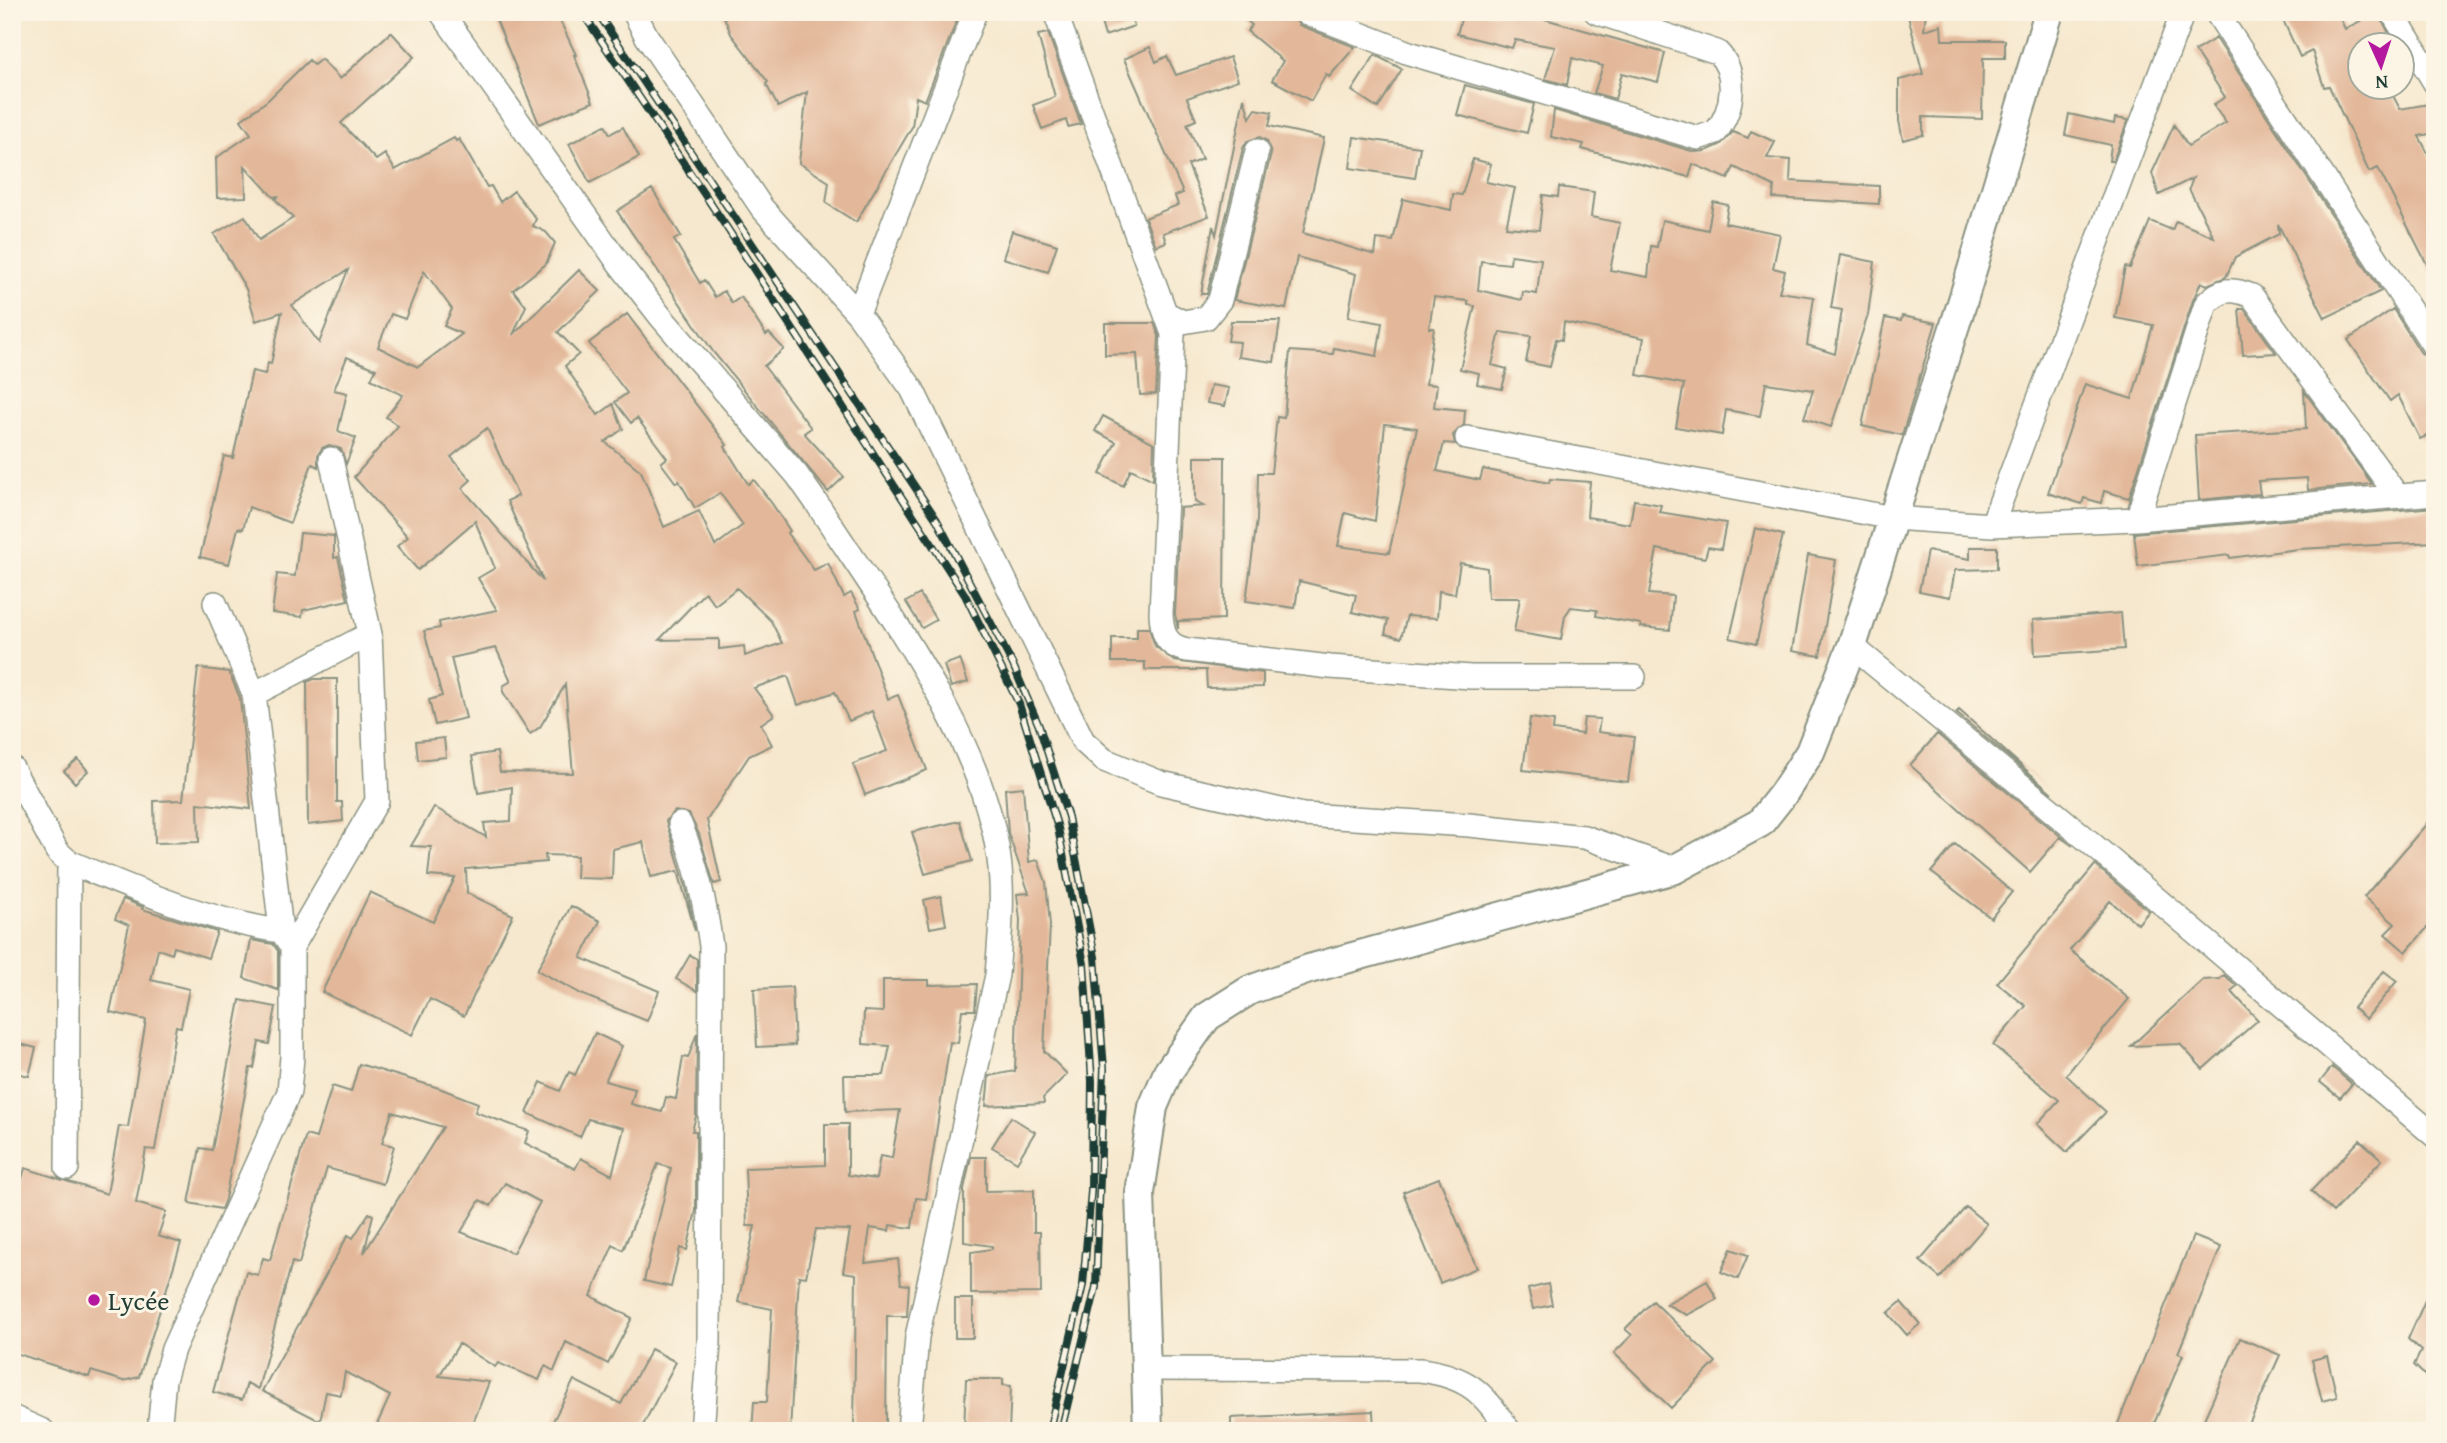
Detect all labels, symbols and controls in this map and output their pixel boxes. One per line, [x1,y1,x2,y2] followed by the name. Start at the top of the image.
[2346,32,2416,102] north arrow
[2375,69,2389,97] text: N
[108,1281,170,1320] place label: Lycée
[86,1292,102,1308] marker: Lycée

